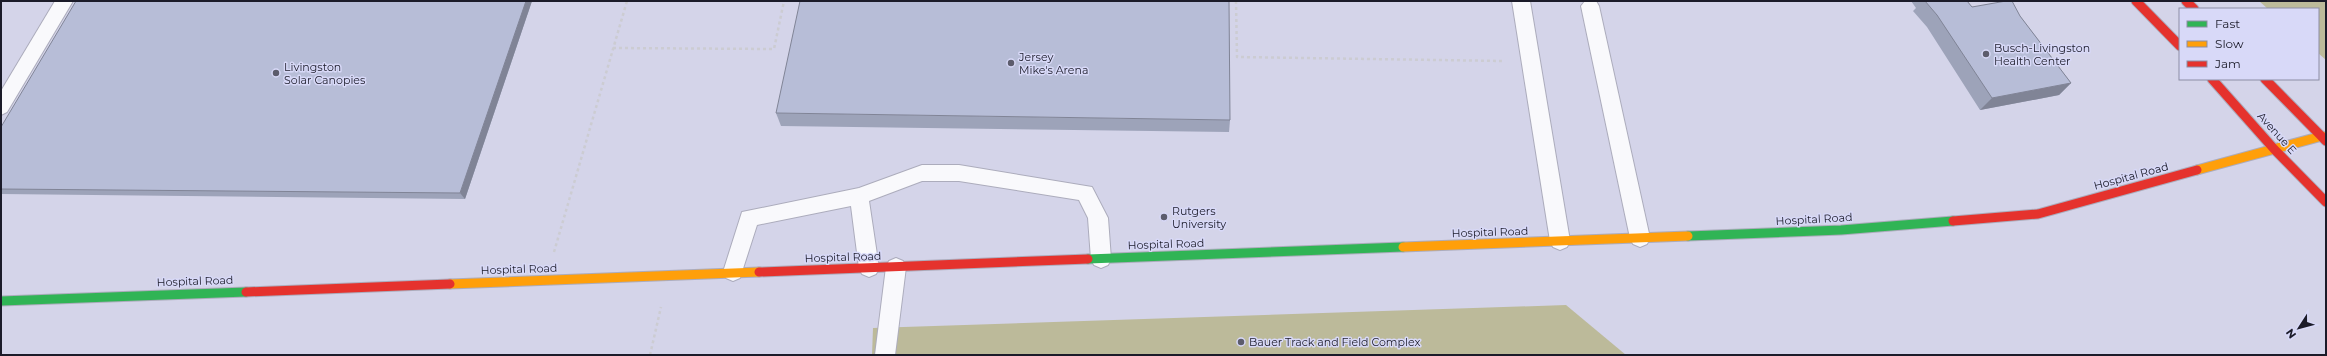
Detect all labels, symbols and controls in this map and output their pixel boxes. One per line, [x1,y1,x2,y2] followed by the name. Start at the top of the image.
[2179,8,2319,80] legend
[2215,16,2240,31] text: Fast
[2215,36,2244,51] text: Slow
[1994,41,2090,68] place label: Busch-Livingston Health Center
[1981,49,1991,59] marker: Busch-Livingston Health Center
[1018,50,1088,77] place label: Jersey Mike's Arena
[2214,56,2241,71] text: Jam
[1006,58,1016,68] marker: Jersey Mike's Arena
[284,60,366,87] place label: Livingston Solar Canopies
[271,68,281,78] marker: Livingston Solar Canopies
[2254,109,2300,157] street label: Avenue E
[2092,159,2170,193] street label: Hospital Road
[1172,204,1226,231] place label: Rutgers University
[1775,210,1853,228] street label: Hospital Road
[1159,212,1169,222] marker: Rutgers University
[1451,224,1529,240] street label: Hospital Road
[1127,236,1205,252] street label: Hospital Road
[804,249,882,265] street label: Hospital Road
[480,261,558,277] street label: Hospital Road
[156,273,234,289] street label: Hospital Road
[2279,308,2319,348] north arrow
[2283,326,2299,342] text: N
[1249,335,1420,349] place label: Bauer Track and Field Complex
[1236,337,1246,347] marker: Bauer Track and Field Complex

